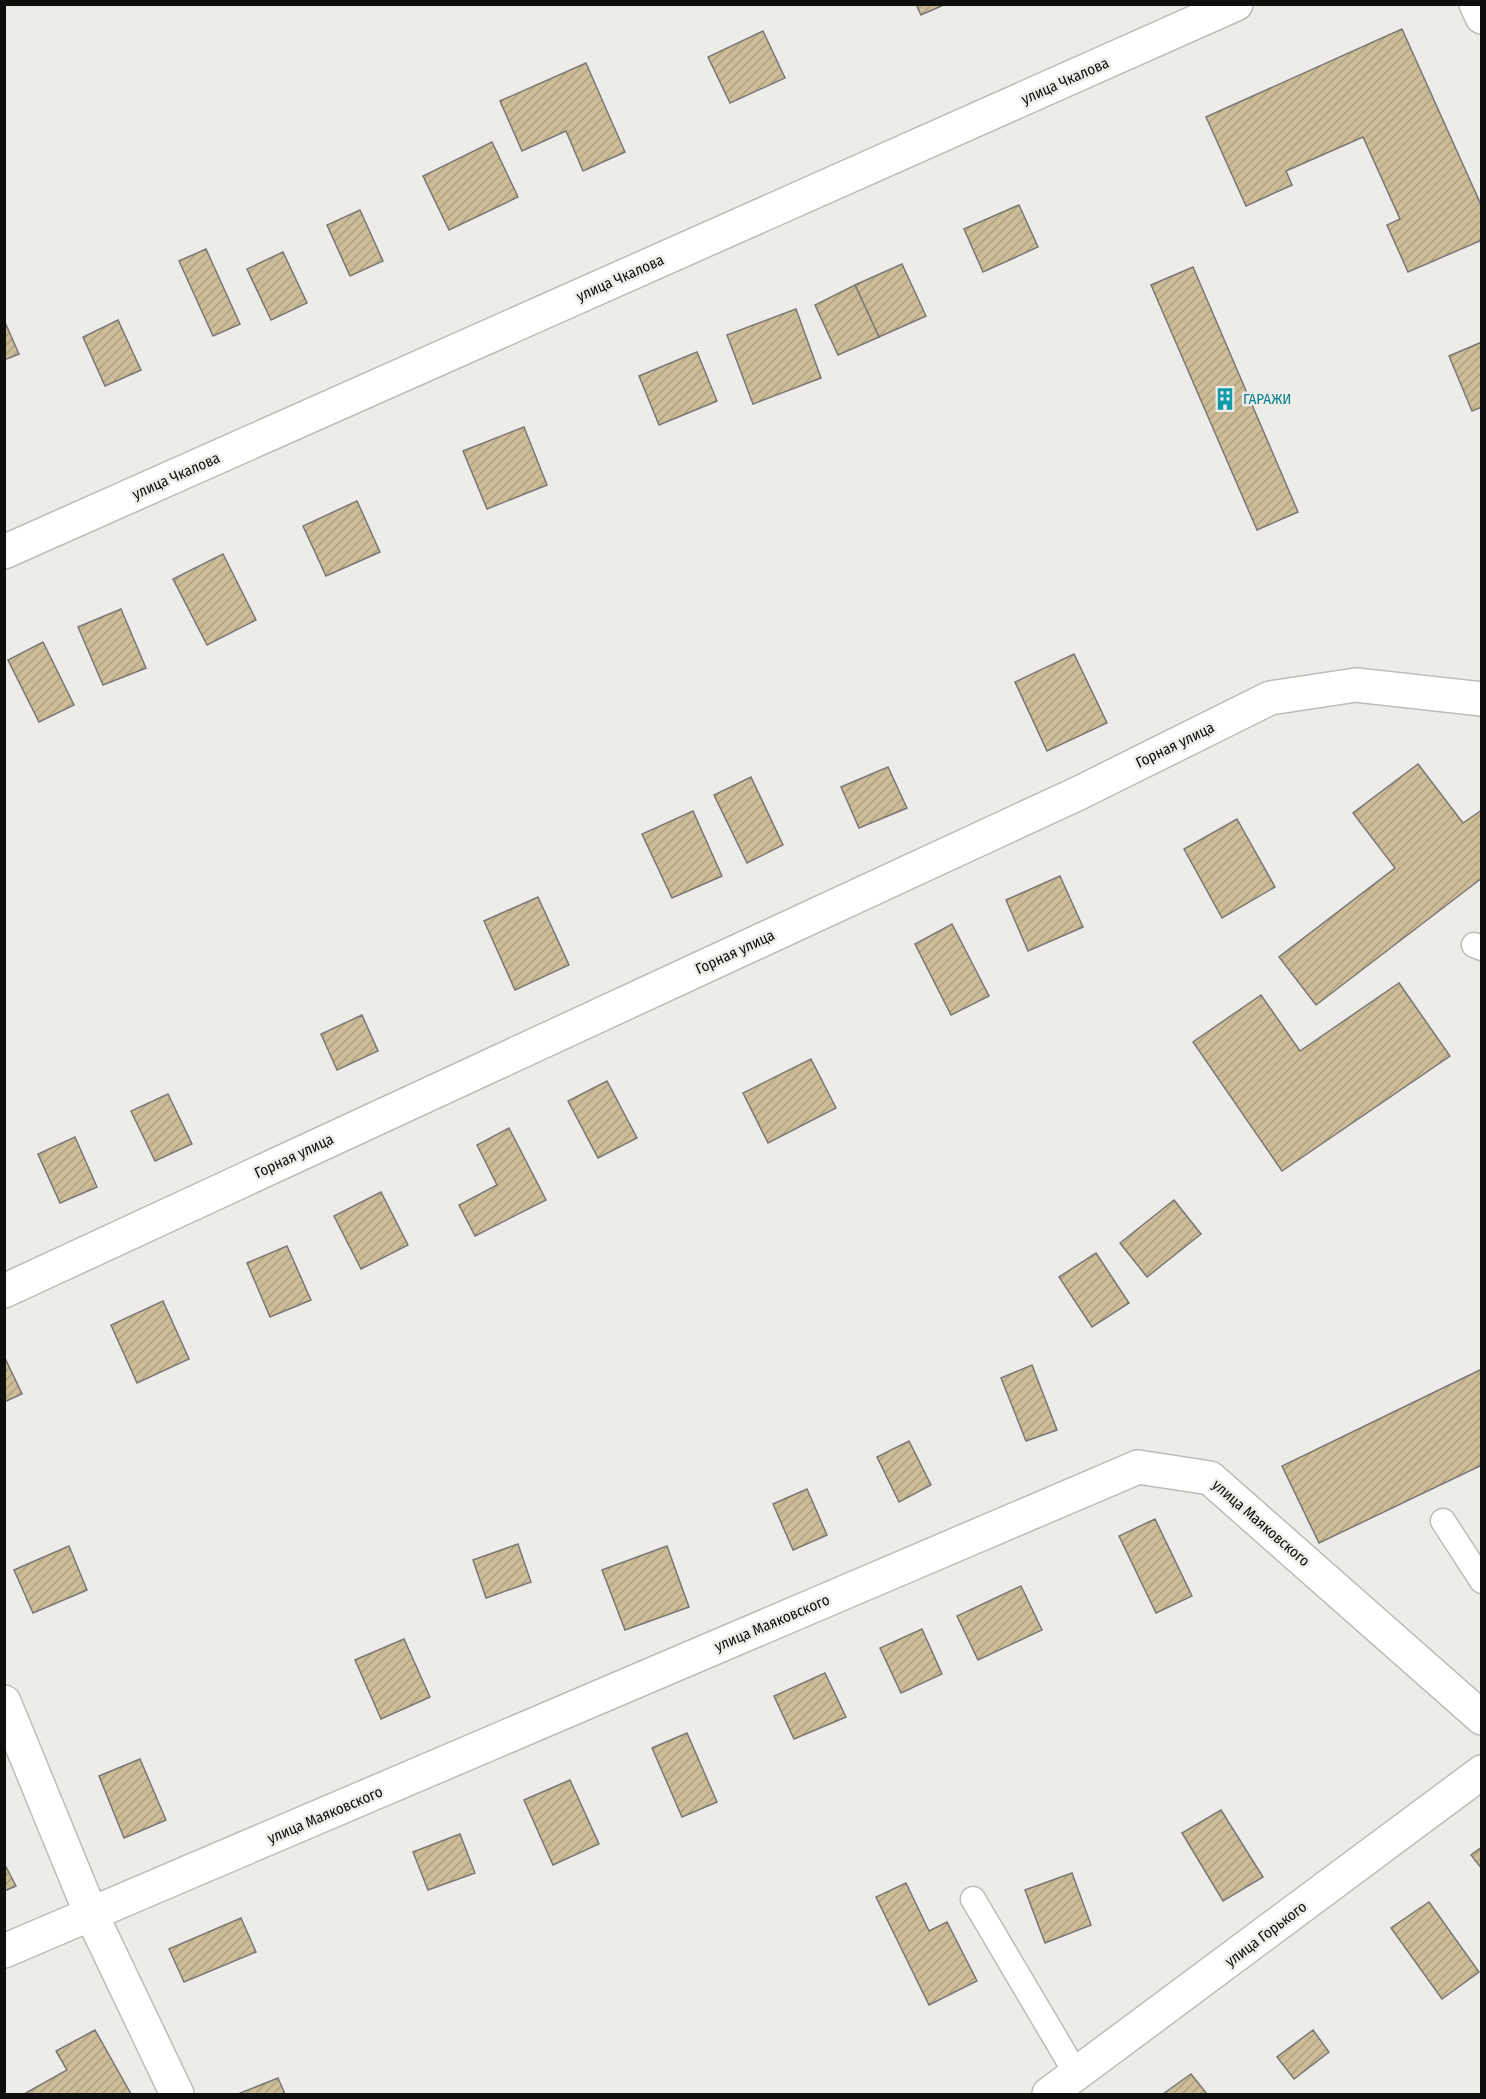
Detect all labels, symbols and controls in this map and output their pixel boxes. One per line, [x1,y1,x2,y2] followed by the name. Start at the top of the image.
[1018,54,1112,108] street label: улица Чкалова
[573,251,667,305] street label: улица Чкалова
[1212,386,1238,412] building icon: ГАРАЖИ
[1243,390,1291,408] place label: ГАРАЖИ
[129,449,223,503] street label: улица Чкалова
[1133,718,1217,772] street label: Горная улица
[693,926,777,978] street label: Горная улица
[252,1130,336,1182] street label: Горная улица
[1209,1476,1314,1570] street label: улица Маяковского
[712,1591,832,1655] street label: улица Маяковского
[265,1783,385,1847] street label: улица Маяковского
[1222,1897,1310,1971] street label: улица Горького

